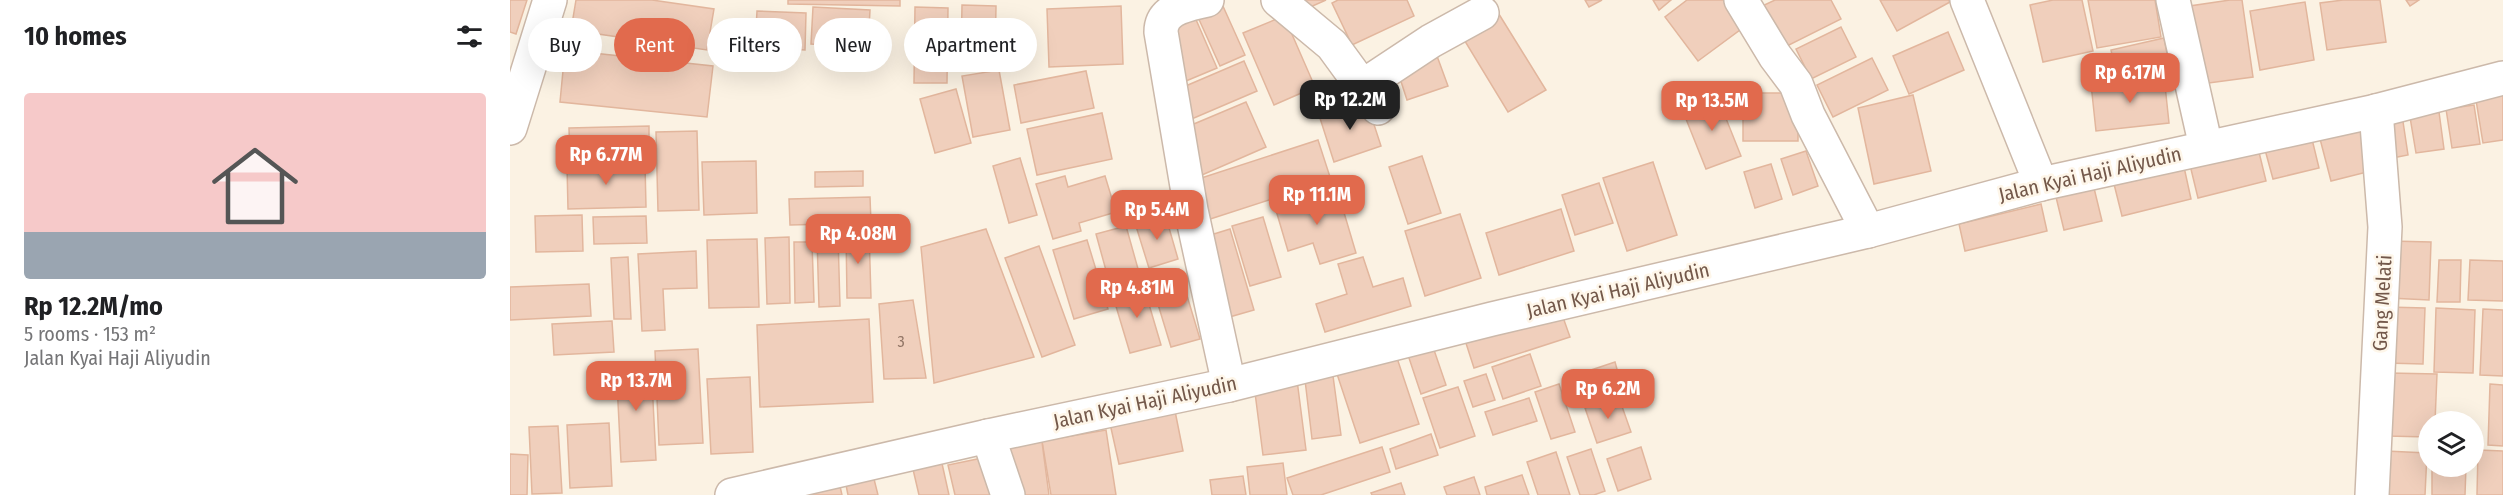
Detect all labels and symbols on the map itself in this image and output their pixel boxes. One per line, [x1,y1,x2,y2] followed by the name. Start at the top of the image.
[2068,53,2192,104] pin: Rp 6.17M
[1288,80,1412,131] pin: Rp 12.2M
[1650,81,1774,132] pin: Rp 13.5M
[544,135,668,186] pin: Rp 6.77M
[1996,141,2184,207] street label: Jalan Kyai Haji Aliyudin
[1255,175,1379,226] pin: Rp 11.1M
[1102,190,1212,241] pin: Rp 5.4M
[796,214,920,265] pin: Rp 4.08M
[2367,254,2397,352] street label: Gang Melati
[1524,257,1712,323] street label: Jalan Kyai Haji Aliyudin
[1075,268,1199,319] pin: Rp 4.81M
[897,332,905,351] house number: 3
[574,361,698,412] pin: Rp 13.7M
[1553,369,1663,420] pin: Rp 6.2M
[1051,371,1239,433] street label: Jalan Kyai Haji Aliyudin

